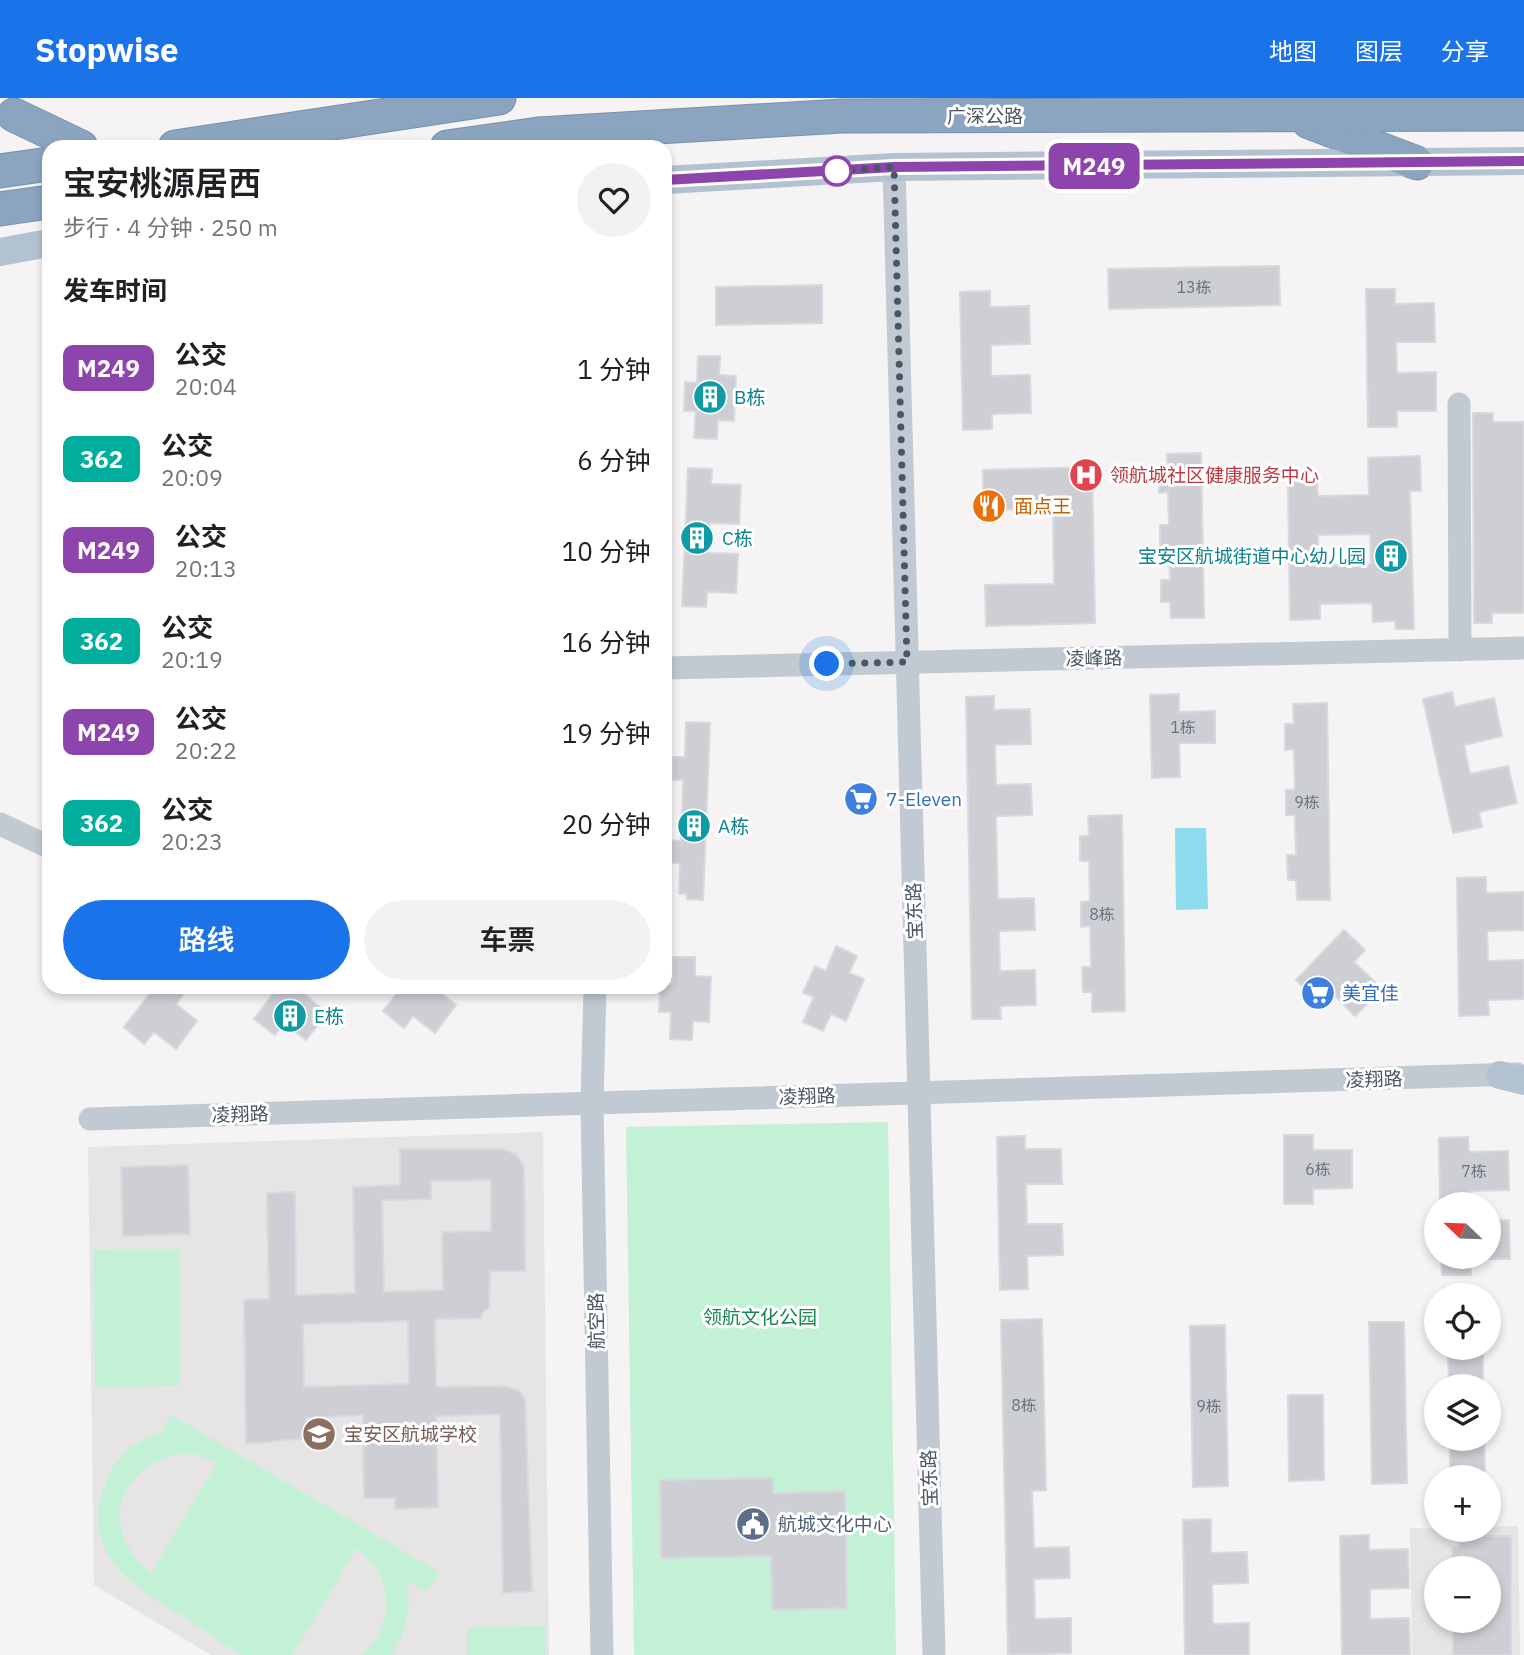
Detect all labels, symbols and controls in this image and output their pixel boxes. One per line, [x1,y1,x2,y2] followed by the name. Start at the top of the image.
[35,28,179,71] text: Stopwise
[1269,35,1317,67] text: 地图
[1355,35,1403,67] text: 图层
[1441,35,1489,67] text: 分享
[947,104,1023,128] street label: 广深公路
[1045,143,1143,189] line badge: M249
[1063,150,1125,182] text: M249
[822,156,852,186] unlabelled marker
[63,161,261,204] text: 宝安桃源居西
[577,163,651,237] button: heart
[63,212,278,242] text: 步行 · 4 分钟 · 250 m
[63,273,167,307] text: 发车时间
[1176,277,1212,297] house number: 13栋
[175,337,227,371] text: 公交
[77,352,140,384] text: M249
[577,352,651,386] text: 1 分钟
[175,371,237,401] text: 20:04
[691,378,729,416] building icon: B栋
[734,385,765,409] place label: B栋
[161,428,213,462] text: 公交
[80,443,123,475] text: 362
[577,443,651,477] text: 6 分钟
[1067,456,1105,494] hospital icon: 领航城社区健康服务中心
[161,462,223,492] text: 20:09
[1110,463,1319,487] place label: 领航城社区健康服务中心
[970,487,1008,525] restaurant icon: 面点王
[1014,494,1071,518] place label: 面点王
[175,519,227,553] text: 公交
[678,519,716,557] building icon: C栋
[722,526,753,550] place label: C栋
[77,534,140,566] text: M249
[562,534,651,568] text: 10 分钟
[1372,537,1410,575] building icon: 宝安区航城街道中心幼儿园
[1138,544,1366,568] place label: 宝安区航城街道中心幼儿园
[175,553,237,583] text: 20:13
[161,610,213,644] text: 公交
[80,625,123,657] text: 362
[562,625,651,659] text: 16 分钟
[161,644,223,674] text: 20:19
[809,646,844,681] your location
[1065,646,1123,670] street label: 凌峰路
[175,701,227,735] text: 公交
[77,716,140,748] text: M249
[562,716,651,750] text: 19 分钟
[1170,717,1196,737] house number: 1栋
[175,735,237,765] text: 20:22
[842,780,880,818] supermarket icon: 7-Eleven
[886,787,962,811] place label: 7-Eleven
[161,792,213,826] text: 公交
[1294,792,1320,812] house number: 9栋
[80,807,123,839] text: 362
[562,807,651,841] text: 20 分钟
[675,807,713,845] building icon: A栋
[718,814,749,838] place label: A栋
[161,826,223,856] text: 20:23
[901,882,927,940] street label: 宝东路
[63,900,350,980] button: 路线
[364,900,651,980] button: 车票
[1089,904,1115,924] house number: 8栋
[1299,974,1337,1012] supermarket icon: 美宜佳
[1342,981,1399,1005] place label: 美宜佳
[271,997,309,1035] building icon: E栋
[314,1004,344,1028] place label: E栋
[1345,1066,1403,1092] street label: 凌翔路
[778,1083,836,1109] street label: 凌翔路
[211,1101,269,1127] street label: 凌翔路
[1305,1159,1331,1179] house number: 6栋
[1461,1161,1487,1181] house number: 7栋
[1424,1192,1502,1269] north arrow
[1424,1192,1501,1633] map controls
[1424,1283,1501,1360] button: locate
[584,1292,608,1350] street label: 航空路
[703,1305,817,1329] park label: 领航文化公园
[1424,1374,1501,1451] button: layers
[1011,1395,1037,1415] house number: 8栋
[1196,1396,1222,1416] house number: 9栋
[300,1415,338,1453] school or university icon: 宝安区航城学校
[344,1422,477,1446] place label: 宝安区航城学校
[916,1449,942,1507] street label: 宝东路
[1424,1465,1501,1542] button: +
[734,1505,772,1543] public building icon: 航城文化中心
[778,1512,892,1536] place label: 航城文化中心
[1424,1556,1501,1633] button: −

